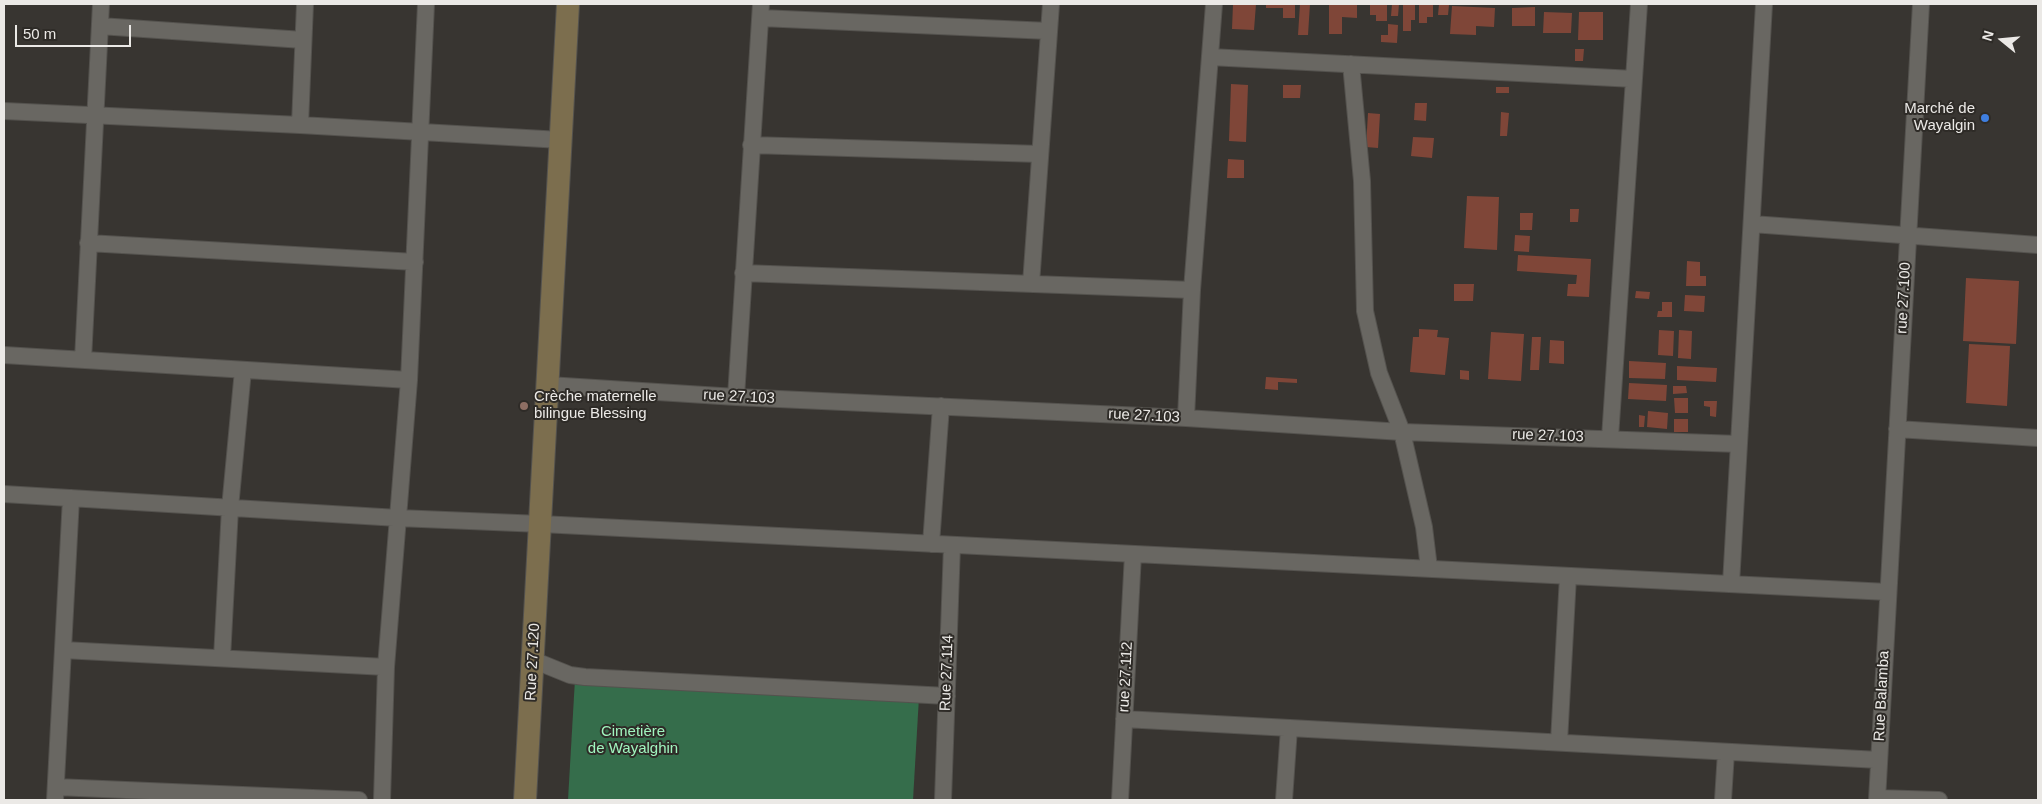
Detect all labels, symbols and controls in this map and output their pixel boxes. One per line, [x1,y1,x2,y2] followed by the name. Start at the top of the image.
[18,15,134,47] scale bar
[1977,15,2027,65] north arrow
[23,25,56,42] text: 50 m
[1979,28,1997,43] text: N
[1904,100,1975,135] place label: Marché de Wayalgin
[1979,112,1991,124] marker: Marché de Wayalgin
[1893,262,1915,334] street label: rue 27.100
[703,386,775,408] street label: rue 27.103
[534,388,657,423] place label: Crèche maternelle bilingue Blessing
[518,400,530,412] marker: Crèche maternelle bilingue Blessing
[1108,405,1180,427] street label: rue 27.103
[1512,426,1584,446] street label: rue 27.103
[522,623,544,701] street label: Rue 27.120
[937,634,957,712] street label: Rue 27.114
[1115,641,1137,713] street label: rue 27.112
[1871,650,1893,742] street label: Rue Balamba
[588,723,678,758] park label: Cimetière de Wayalghin

